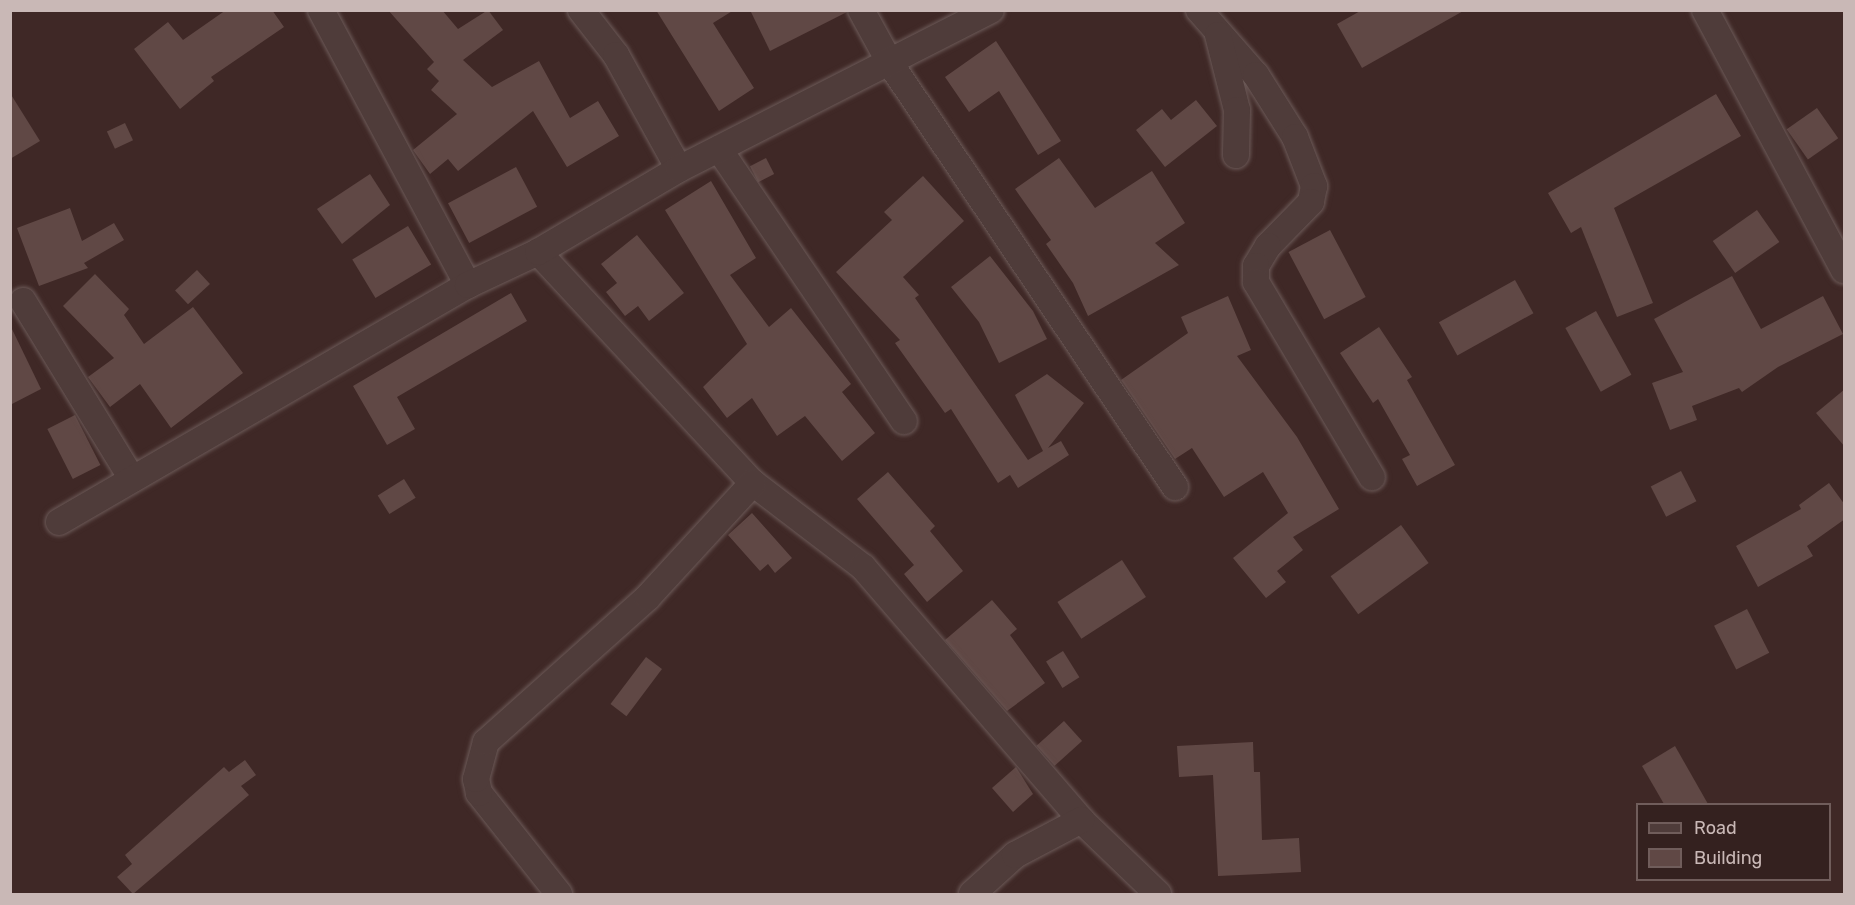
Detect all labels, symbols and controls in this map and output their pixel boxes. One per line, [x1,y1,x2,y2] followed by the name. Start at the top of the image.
[1636,803,1831,881] legend
[1694,817,1737,839] text: Road
[1694,847,1762,869] text: Building

